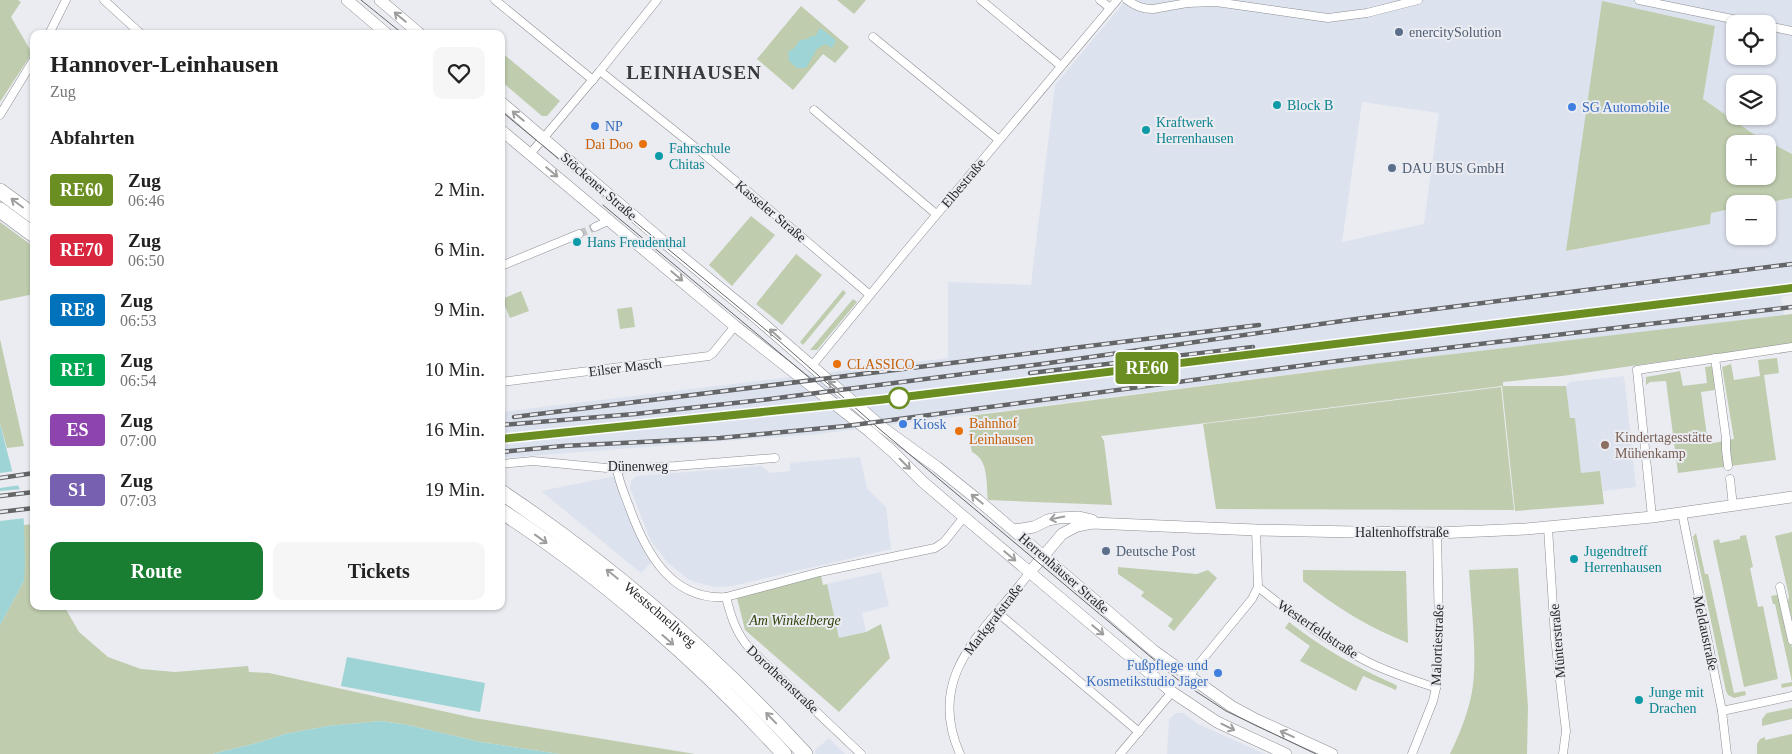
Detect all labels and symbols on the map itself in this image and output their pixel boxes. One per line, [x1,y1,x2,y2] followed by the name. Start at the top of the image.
[394,11,407,22] one-way arrow
[1409,25,1502,40] place label: enercitySolution
[1393,26,1405,38] marker: enercitySolution
[626,62,762,83] district label: LEINHAUSEN
[1287,98,1333,113] place label: Block B
[1271,99,1283,111] marker: Block B
[1582,100,1670,115] place label: SG Automobile
[1566,101,1578,113] marker: SG Automobile
[512,110,525,121] one-way arrow
[1156,115,1234,146] place label: Kraftwerk Herrenhausen
[605,119,623,134] place label: NP
[589,120,601,132] marker: NP
[1140,124,1152,136] marker: Kraftwerk Herrenhausen
[585,137,633,152] place label: Dai Doo
[637,138,649,150] marker: Dai Doo
[669,141,730,172] place label: Fahrschule Chitas
[558,149,640,223] street label: Stöckener Straße
[653,150,665,162] marker: Fahrschule Chitas
[939,156,988,211] street label: Elbestraße
[1402,161,1505,176] place label: DAU BUS GmbH
[1386,162,1398,174] marker: DAU BUS GmbH
[545,167,558,178] one-way arrow
[732,178,809,245] street label: Kasseler Straße
[11,198,24,209] one-way arrow
[587,235,686,250] place label: Hans Freudenthal
[571,236,583,248] marker: Hans Freudenthal
[670,271,683,282] one-way arrow
[769,328,782,340] one-way arrow
[1112,352,1182,384] line badge: RE60
[588,356,662,379] street label: Eilser Masch
[847,357,915,372] place label: CLASSICO
[831,358,843,370] marker: CLASSICO
[827,380,840,392] one-way arrow
[888,387,910,409] unlabelled marker
[969,416,1034,447] place label: Bahnhof Leinhausen
[913,417,946,432] place label: Kiosk
[897,418,909,430] marker: Kiosk
[953,425,965,437] marker: Bahnhof Leinhausen
[1615,430,1712,461] place label: Kindertagesstätte Mühenkamp
[1599,439,1611,451] marker: Kindertagesstätte Mühenkamp
[899,457,911,470] one-way arrow
[608,459,668,474] street label: Dünenweg
[971,494,984,505] one-way arrow
[1049,514,1065,524] one-way arrow
[1355,525,1449,540] street label: Haltenhoffstraße
[1015,530,1112,617] street label: Herrenhäuser Straße
[534,534,548,544] one-way arrow
[1116,544,1196,559] place label: Deutsche Post
[1584,544,1662,575] place label: Jugendtreff Herrenhausen
[1100,545,1112,557] marker: Deutsche Post
[1004,550,1017,561] one-way arrow
[1568,553,1580,565] marker: Jugendtreff Herrenhausen
[606,568,619,579] one-way arrow
[621,579,699,650] street label: Westschnellweg
[961,581,1026,658] street label: Markgrafstraße
[1690,594,1721,672] street label: Meldaustraße
[1275,597,1361,662] street label: Westerfeldstraße
[1547,603,1568,679] street label: Münterstraße
[1429,604,1446,686] street label: Malortiestraße
[748,613,841,628] park label: Am Winkelberge
[1092,624,1105,635] one-way arrow
[661,635,674,646] one-way arrow
[744,642,822,716] street label: Dorotheenstraße
[1086,658,1208,689] place label: Fußpflege und Kosmetikstudio Jäger
[1212,667,1224,679] marker: Fußpflege und Kosmetikstudio Jäger
[1649,685,1704,716] place label: Junge mit Drachen
[1633,694,1645,706] marker: Junge mit Drachen
[765,712,777,725] one-way arrow
[1220,723,1235,732] one-way arrow
[1280,729,1295,738] one-way arrow

